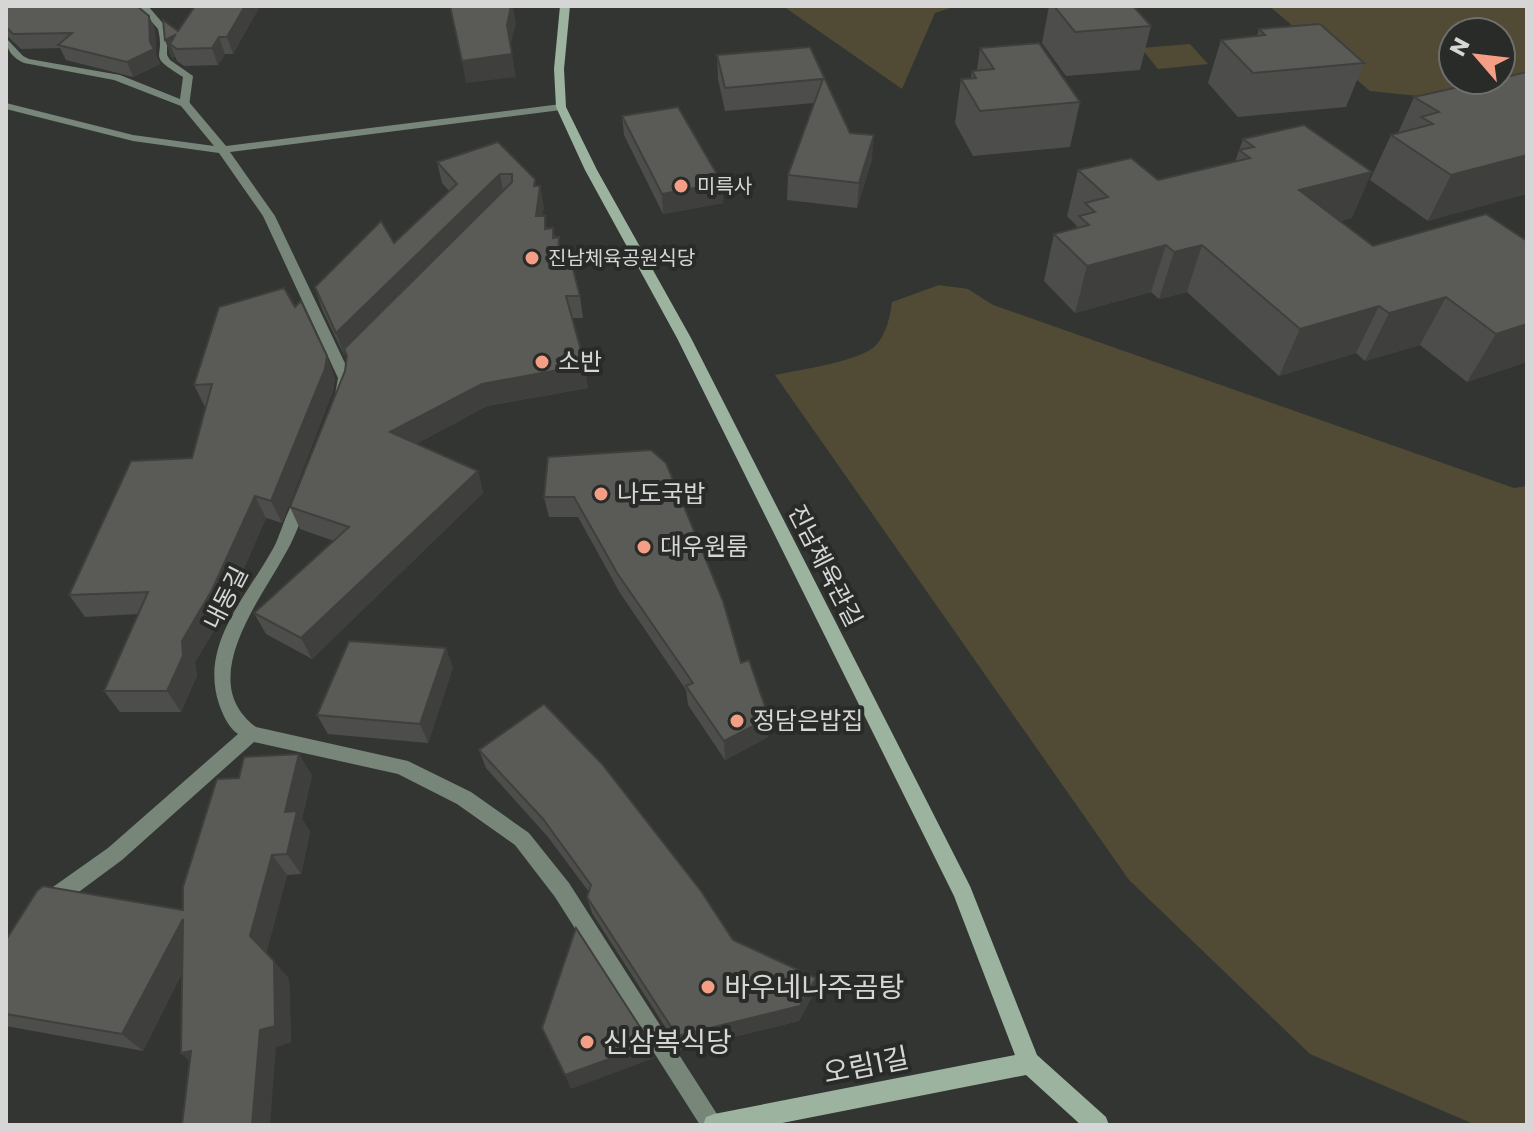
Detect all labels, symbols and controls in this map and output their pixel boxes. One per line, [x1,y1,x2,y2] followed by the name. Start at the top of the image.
[1437,16,1517,96] north arrow
[1442,32,1477,61] text: N
[697,172,752,200] place label: 미륵사
[672,177,690,195] marker: 미륵사
[548,244,695,272] place label: 진남체육공원식당
[523,249,541,267] marker: 진남체육공원식당
[558,345,602,378] place label: 소반
[533,353,551,371] marker: 소반
[617,477,705,510] place label: 나도국밥
[592,485,610,503] marker: 나도국밥
[781,499,870,632] street label: 진남체육관길
[660,530,748,563] place label: 대우원룸
[635,538,653,556] marker: 대우원룸
[196,561,255,635] street label: 내동길
[753,704,863,737] place label: 정담은밥집
[728,712,746,730] marker: 정담은밥집
[724,968,904,1007] place label: 바우네나주곰탕
[699,978,717,996] marker: 바우네나주곰탕
[603,1023,732,1062] place label: 신삼복식당
[578,1033,596,1051] marker: 신삼복식당
[820,1038,912,1093] street label: 오림1길

